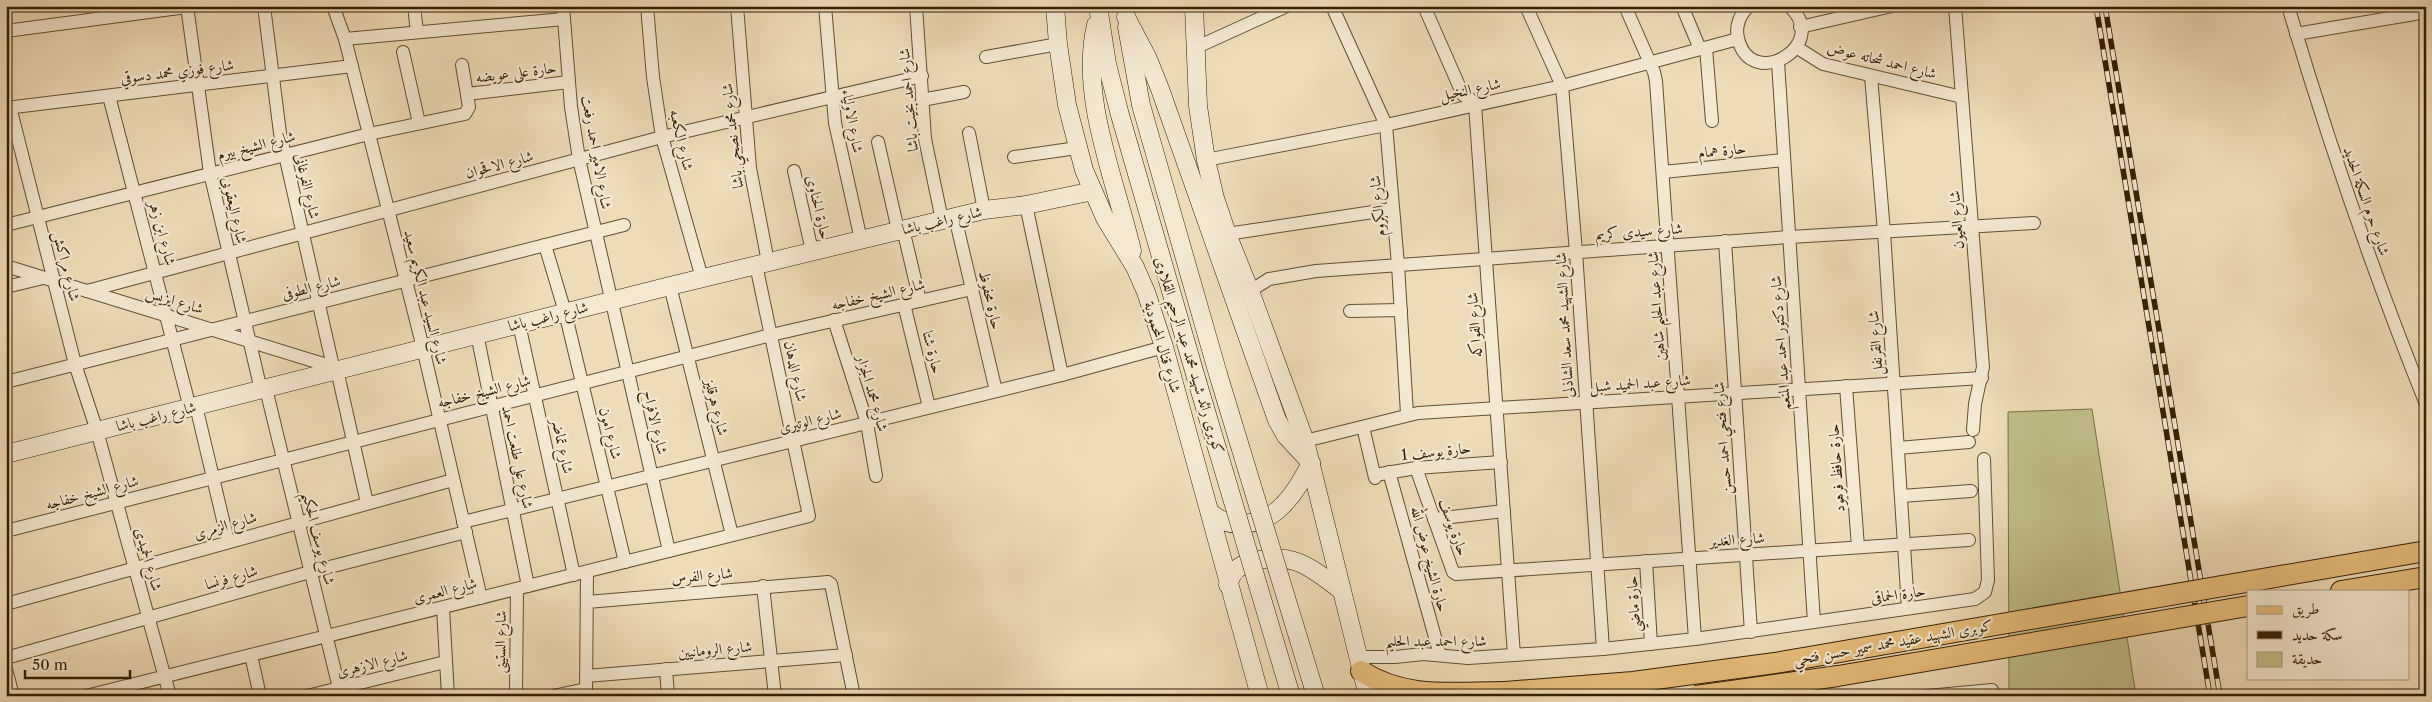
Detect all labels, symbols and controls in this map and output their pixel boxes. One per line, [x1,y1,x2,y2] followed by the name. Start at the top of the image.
[1824,37,1939,87] street label: شارع احمد شحاته عوض
[894,47,926,153] street label: شارع احمد بخيت باشا
[119,55,235,91] street label: شارع فوزي محمد دسوقي
[474,58,558,88] street label: حارة على عويضه
[1438,73,1503,109] street label: شارع النخيل
[717,82,752,190] street label: شارع محمد نصحي باشا
[834,88,868,155] street label: شارع الاولياء
[574,94,616,211] street label: شارع الامير احمد رفعت
[662,107,698,173] street label: شارع الكعبه
[215,126,298,169] street label: شارع الشيخ بيرم
[1697,138,1747,166] street label: حارة همام
[2336,144,2395,259] street label: شارع حرم السكة الحديد
[463,146,536,186] street label: شارع الاقحوان
[287,151,325,222] street label: شارع الفرغانى
[802,173,836,241] street label: حارة الحناوى
[1365,174,1393,237] street label: شارع الكروم
[214,175,252,246] street label: شارع اليعقوبى
[1944,190,1972,250] street label: شارع العيون
[141,197,181,269] street label: شارع ابن زهر
[900,202,985,242] street label: شارع راغب باشا
[1595,218,1684,248] street label: شارع سيدى كريم
[396,228,452,367] street label: شارع السيد عبد الكريم سعيد
[45,229,85,304] street label: شارع مراكش
[1643,250,1675,362] street label: شارع عبد الحليم شاهين
[1551,252,1581,398] street label: شارع الشهيد محمد سعد الشاذلى
[1145,254,1229,458] street label: كوبرى رائد شهيد محمد عبد الرحيم القلاوى
[975,269,1007,331] street label: حارة محفوظ
[280,271,343,307] street label: شارع الطوفى
[829,274,928,319] street label: شارع الشيخ خفاجه
[1766,275,1799,411] street label: شارع دكتور احمد عبد المنعم
[143,282,206,322] street label: شارع ايزيس
[1462,292,1490,358] street label: شارع الفواكه
[506,297,591,339] street label: شارع راغب باشا
[1136,299,1186,396] street label: شارع قنال المحمودية
[1863,310,1891,376] street label: شارع القرنفل
[918,329,948,375] street label: حارة شتا
[776,339,812,404] street label: شارع الدهان
[849,350,893,435] street label: شارع محمد الجزار
[435,370,534,417] street label: شارع الشيخ خفاجه
[1589,370,1692,400] street label: شارع عبد الحميد شبل
[696,375,733,438] street label: شارع هرقليز
[1709,381,1740,495] street label: شارع فتحي احمد حسن
[635,388,673,457] street label: شارع الافراح
[114,397,199,439] street label: شارع راغب باشا
[777,403,844,441] street label: شارع الوتيرى
[494,404,538,511] street label: شارع على طلعت احمد
[592,405,627,462] street label: شارع امون
[544,415,578,476] street label: شارع تماضر
[1823,423,1850,513] street label: حارة حافظ فرهود
[1400,438,1472,464] street label: حارة يوسف 1
[43,470,142,518] street label: شارع الشيخ خفاجه
[292,489,340,588] street label: شارع يوسف الحكيم
[1435,496,1473,558] street label: حارة يوسف
[1402,504,1455,615] street label: حارة الشيخ عوض الله
[191,507,260,547] street label: شارع الزمرى
[127,525,167,594] street label: شارع الحميدى
[1707,528,1766,555] street label: شارع الغدير
[203,560,261,597] street label: شارع فرنسا
[670,563,734,591] street label: شارع الفرس
[411,573,480,611] street label: شارع العمرى
[1622,575,1649,633] street label: حارة ماضي
[1869,581,1927,607] street label: حارة الحماقى
[2247,590,2410,680] legend
[2292,599,2319,619] text: طريق
[490,610,514,674] street label: شارع الستينى
[1792,615,1995,674] street label: كوبرى الشهيد عقيد محمد سمير حسن فتحي
[2292,625,2342,644] text: سكة حديد
[1385,631,1487,656] street label: شارع احمد عبد الحليم
[677,636,753,666] street label: شارع الرومانيين
[335,645,410,685] street label: شارع الازهرى
[25,647,130,679] scale bar
[2292,649,2322,668] text: حديقة
[32,655,68,674] text: 50 m

